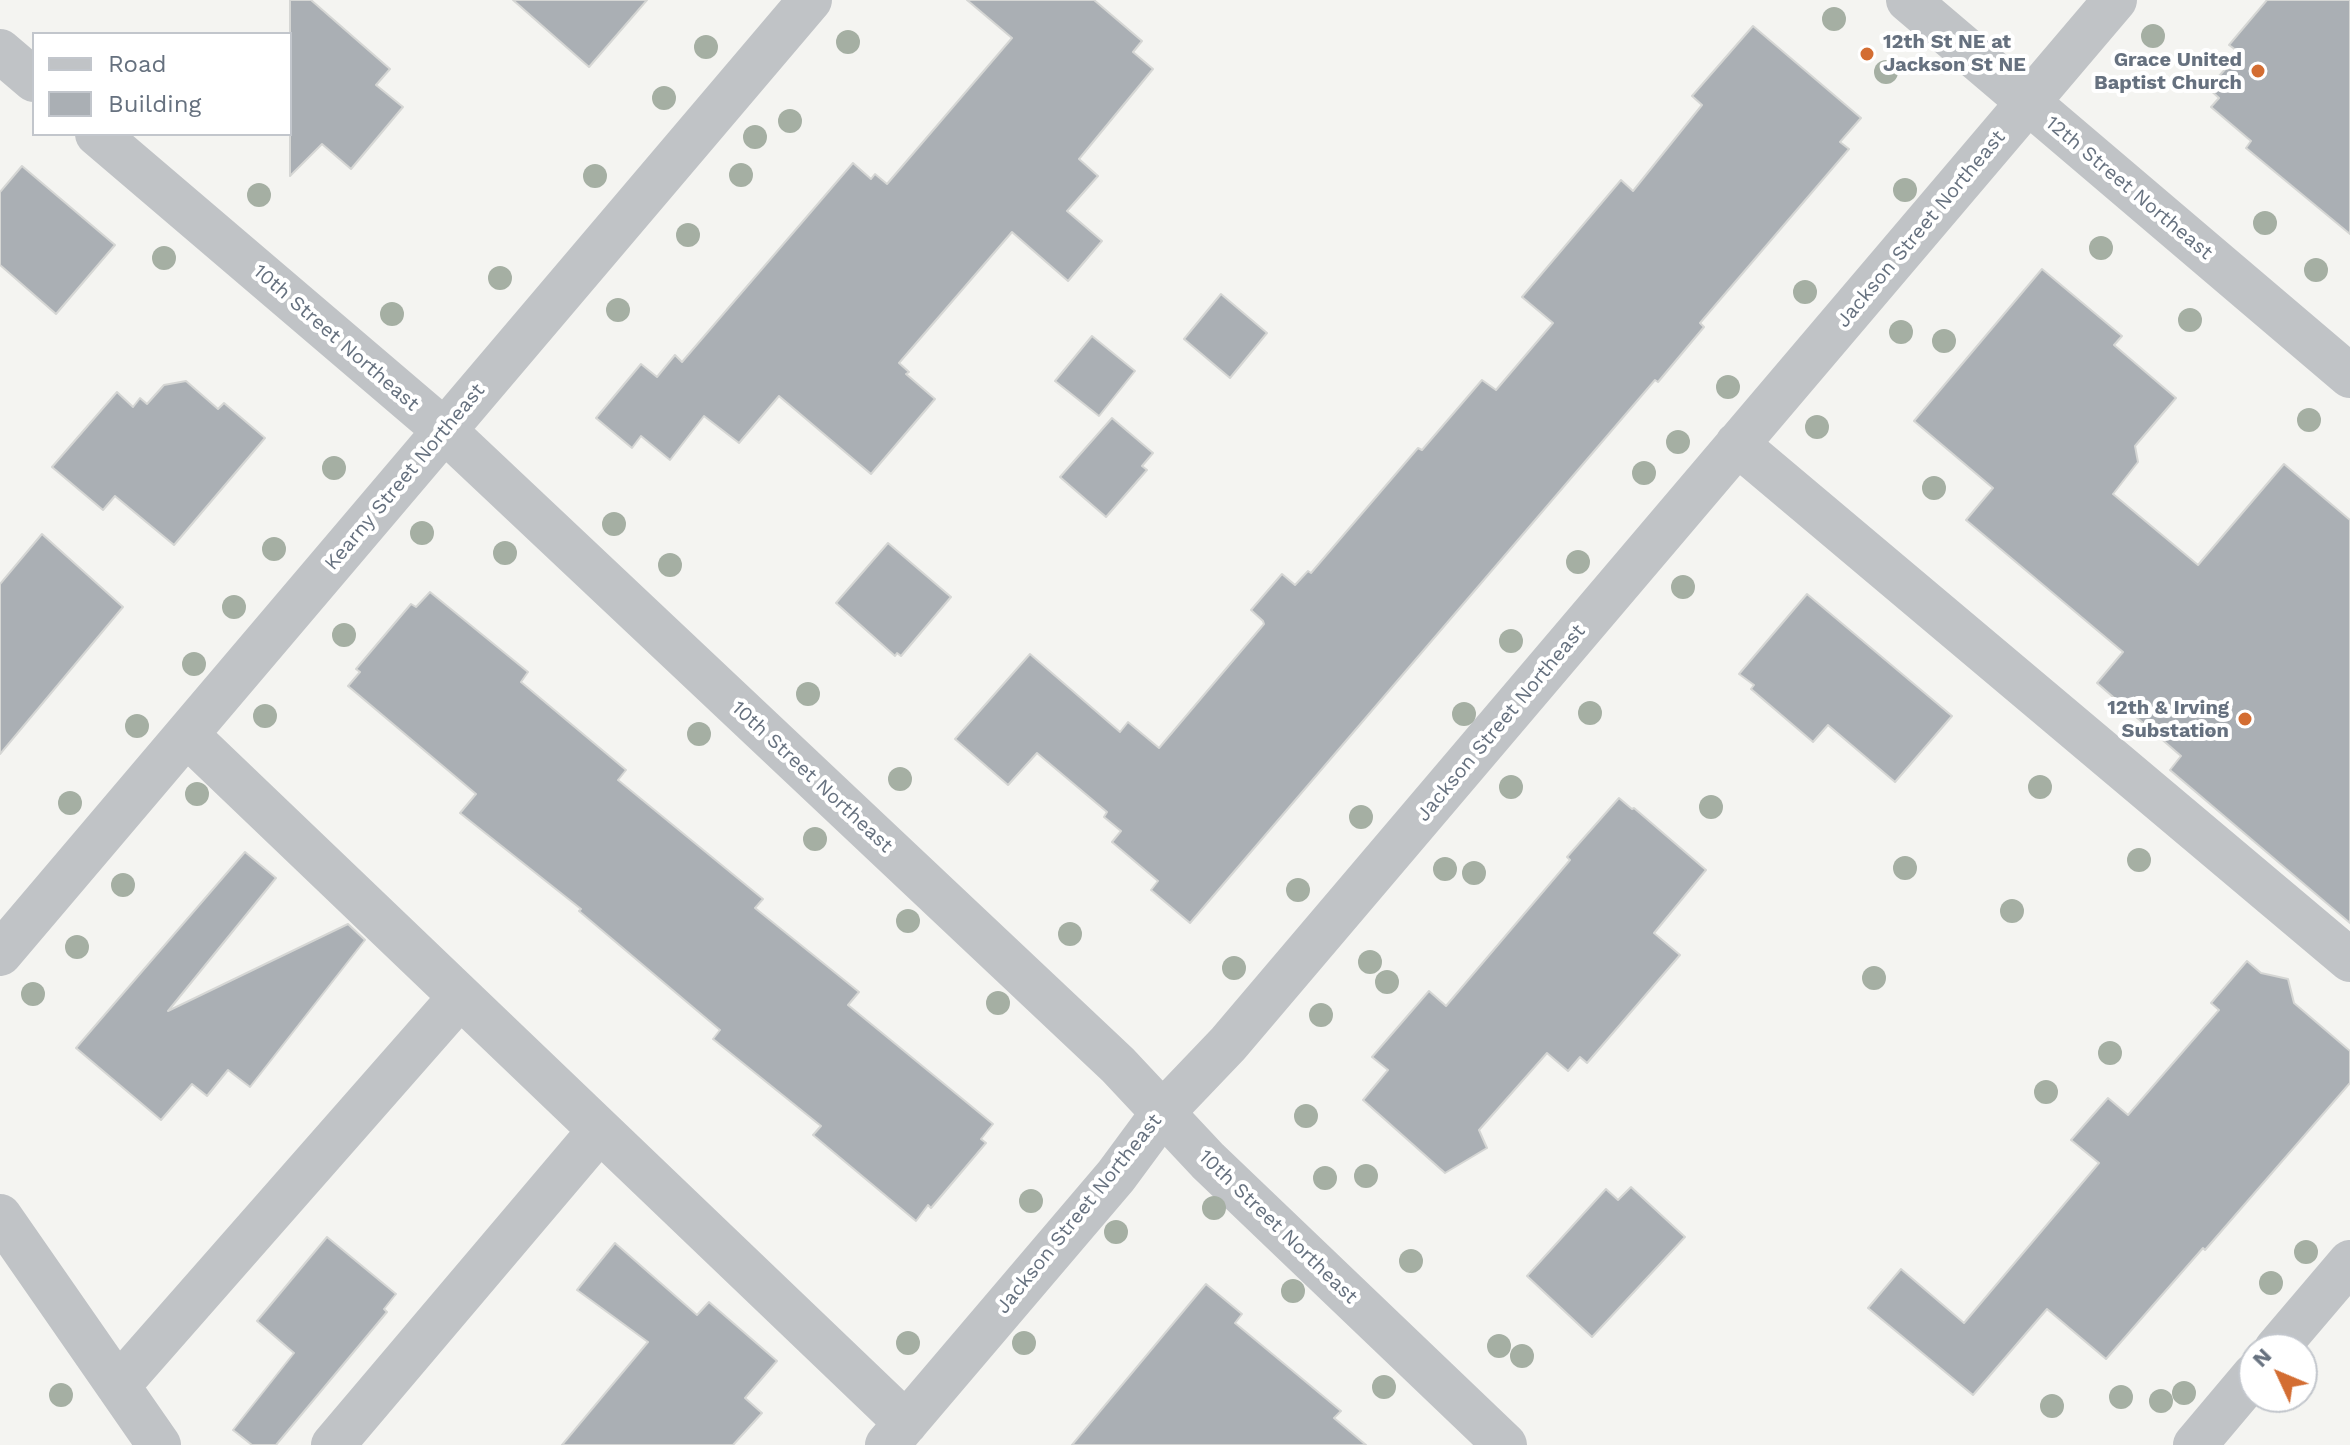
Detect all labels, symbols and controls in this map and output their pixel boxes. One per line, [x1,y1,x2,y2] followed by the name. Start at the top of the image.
[1883,30,2026,77] place label: 12th St NE at Jackson St NE
[32,32,292,136] legend
[1858,45,1876,63] marker: 12th St NE at Jackson St NE
[2094,48,2242,95] place label: Grace United Baptist Church
[108,50,167,78] text: Road
[2249,62,2267,80] marker: Grace United Baptist Church
[108,90,201,118] text: Building
[2041,111,2217,265] street label: 12th Street Northeast
[1831,126,2011,332] street label: Jackson Street Northeast
[248,260,424,416] street label: 10th Street Northeast
[320,379,490,575] street label: Kearny Street Northeast
[1411,620,1591,826] street label: Jackson Street Northeast
[726,696,898,858] street label: 10th Street Northeast
[2107,696,2229,743] place label: 12th & Irving Substation
[2236,710,2254,728] marker: 12th & Irving Substation
[991,1109,1167,1319] street label: Jackson Street Northeast
[1194,1145,1362,1309] street label: 10th Street Northeast
[2238,1333,2318,1413] north arrow
[2247,1343,2276,1372] text: N

